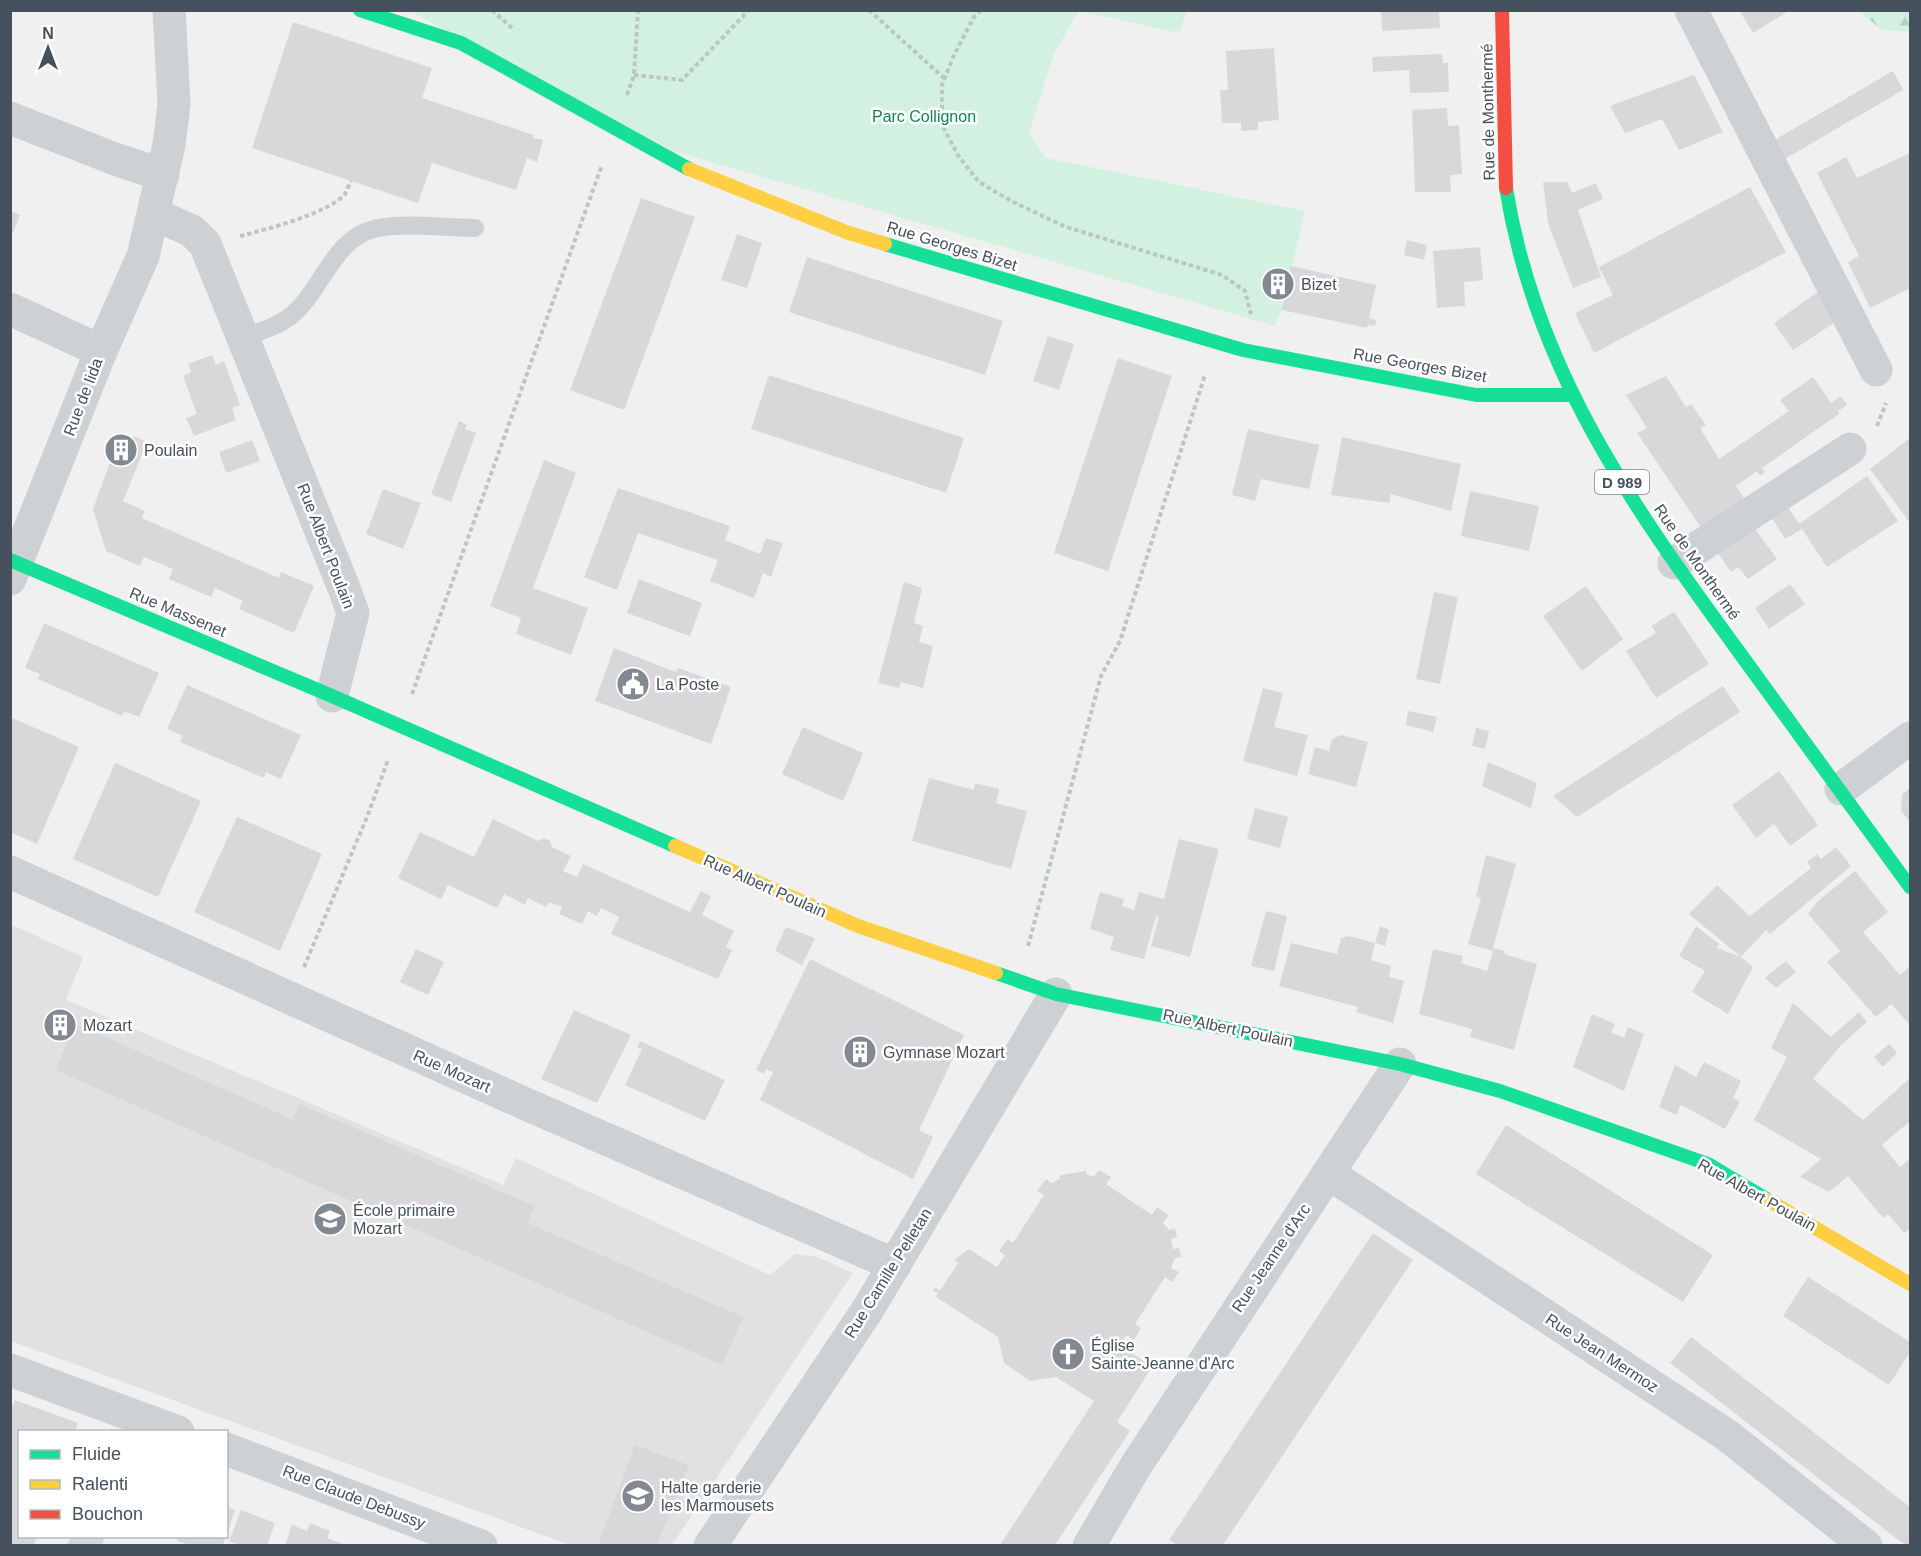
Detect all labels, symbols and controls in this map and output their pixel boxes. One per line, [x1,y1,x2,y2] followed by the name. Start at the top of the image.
[18,18,78,78] north arrow
[42,25,54,42] text: N
[1478,43,1498,181] street label: Rue de Monthermé
[872,108,976,125] park label: Parc Collignon
[885,218,1020,274] street label: Rue Georges Bizet
[1260,266,1296,302] building icon: Bizet
[1301,276,1337,293] place label: Bizet
[1352,345,1489,385] street label: Rue Georges Bizet
[60,356,106,438] street label: Rue de Iida
[103,432,139,468] building icon: Poulain
[144,442,197,459] place label: Poulain
[1595,470,1649,494] road number: D 989
[294,481,358,611] street label: Rue Albert Poulain
[1651,501,1743,623] street label: Rue de Monthermé
[127,584,229,640] street label: Rue Massenet
[615,666,651,702] public building icon: La Poste
[656,676,719,693] place label: La Poste
[701,851,829,921] street label: Rue Albert Poulain
[1161,1006,1295,1050] street label: Rue Albert Poulain
[42,1007,78,1043] building icon: Mozart
[83,1017,132,1034] place label: Mozart
[842,1034,878,1070] building icon: Gymnase Mozart
[883,1044,1005,1061] place label: Gymnase Mozart
[411,1046,494,1096] street label: Rue Mozart
[1695,1155,1819,1235] street label: Rue Albert Poulain
[312,1201,348,1237] school or university icon: École primaire Mozart
[353,1201,455,1237] place label: École primaire Mozart
[1229,1201,1313,1315] street label: Rue Jeanne d'Arc
[841,1205,935,1341] street label: Rue Camille Pelletan
[1543,1310,1661,1396] street label: Rue Jean Mermoz
[1050,1336,1086,1372] church icon: Église Sainte-Jeanne d'Arc
[1091,1336,1235,1372] place label: Église Sainte-Jeanne d'Arc
[18,1430,228,1538] legend
[72,1444,121,1464] text: Fluide
[280,1462,428,1532] street label: Rue Claude Debussy
[72,1474,128,1494] text: Ralenti
[620,1478,656,1514] school or university icon: Halte garderie les Marmousets
[661,1479,774,1514] place label: Halte garderie les Marmousets
[72,1504,143,1524] text: Bouchon

